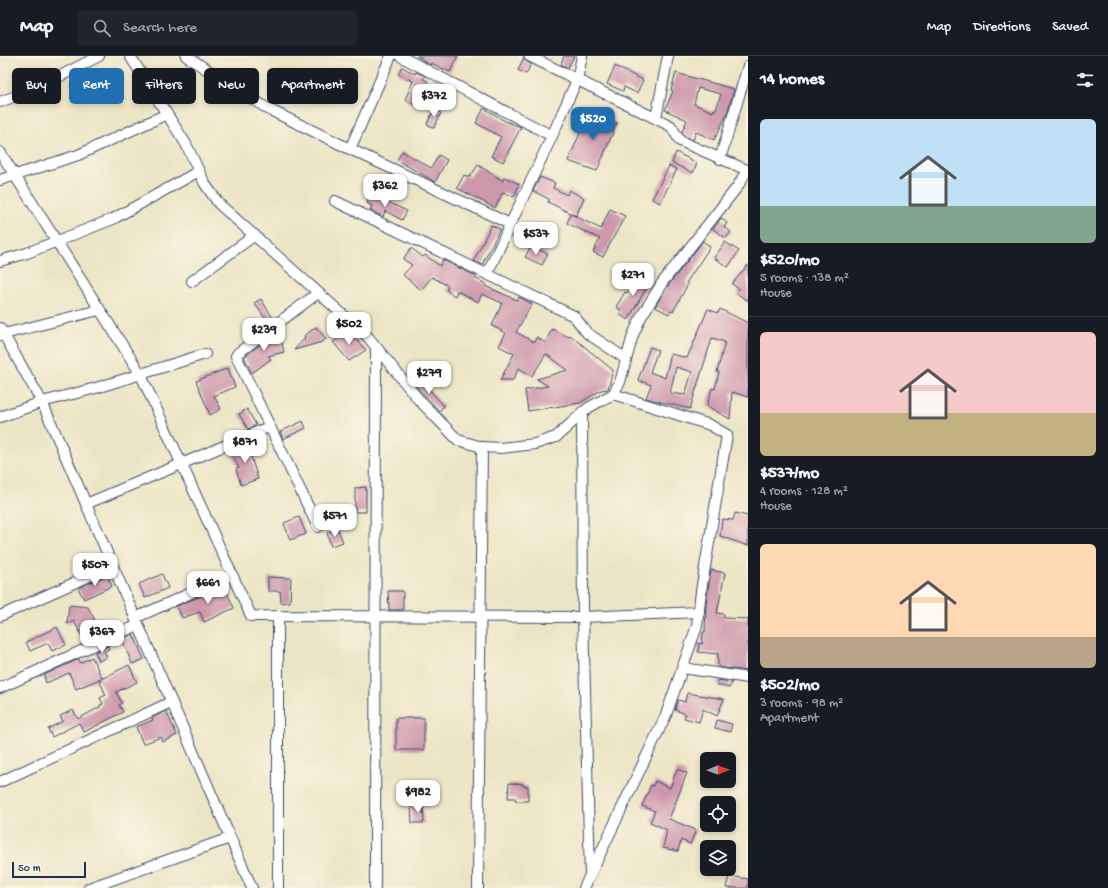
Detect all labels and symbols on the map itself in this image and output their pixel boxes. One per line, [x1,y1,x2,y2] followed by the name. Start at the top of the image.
[410,84,458,118] pin: $372
[569,107,617,141] pin: $520
[361,174,409,208] pin: $362
[512,222,560,256] pin: $537
[609,263,657,297] pin: $271
[325,312,373,346] pin: $502
[240,318,288,352] pin: $239
[405,361,453,395] pin: $279
[221,430,269,464] pin: $871
[311,504,359,538] pin: $571
[71,553,119,587] pin: $507
[184,571,232,605] pin: $661
[78,620,126,654] pin: $367
[700,752,736,788] north arrow
[394,780,442,814] pin: $982
[12,860,86,879] scale bar

